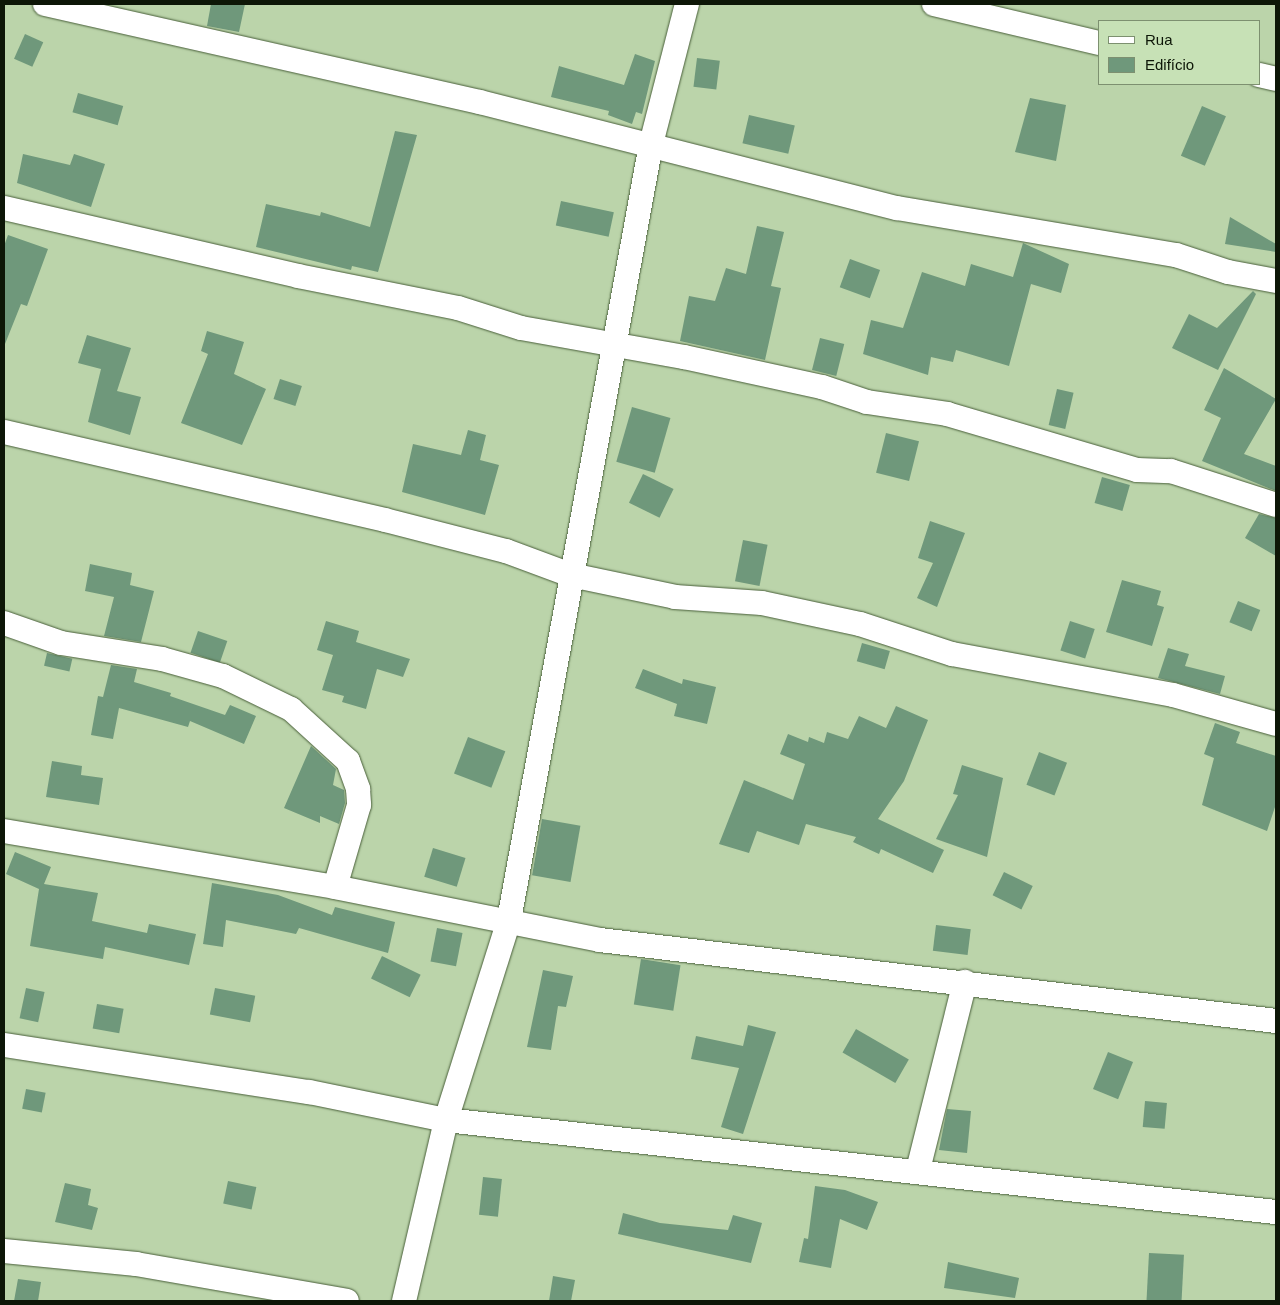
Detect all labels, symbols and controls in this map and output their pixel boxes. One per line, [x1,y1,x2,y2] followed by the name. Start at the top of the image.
[1098,20,1260,85] legend
[1145,31,1173,48] text: Rua
[1145,56,1194,73] text: Edifício

